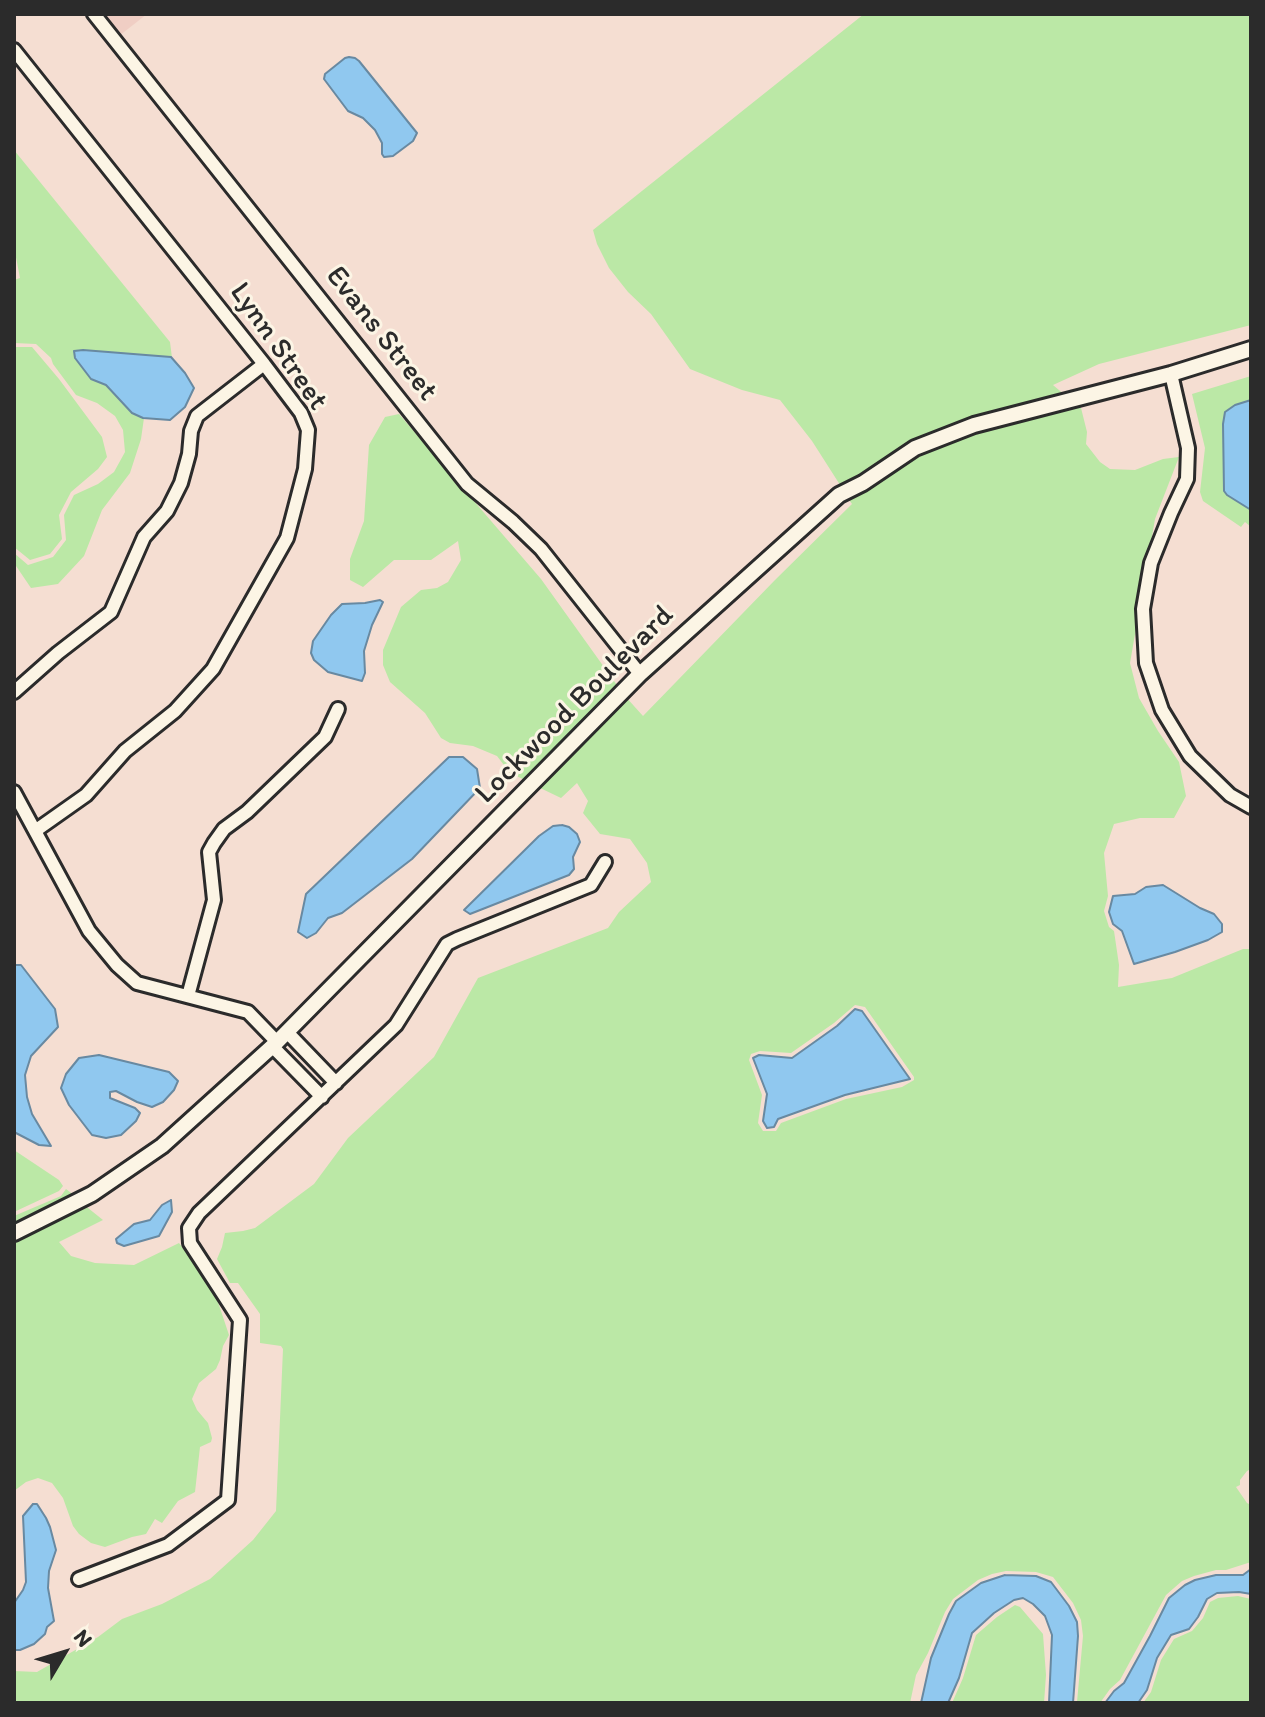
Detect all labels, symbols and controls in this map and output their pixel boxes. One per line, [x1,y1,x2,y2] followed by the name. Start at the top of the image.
[317,259,445,409] street label: Evans Street
[221,276,335,418] street label: Lynn Street
[468,598,682,812] street label: Lockwood Boulevard
[24,1613,104,1693] north arrow
[68,1624,99,1652] text: N

